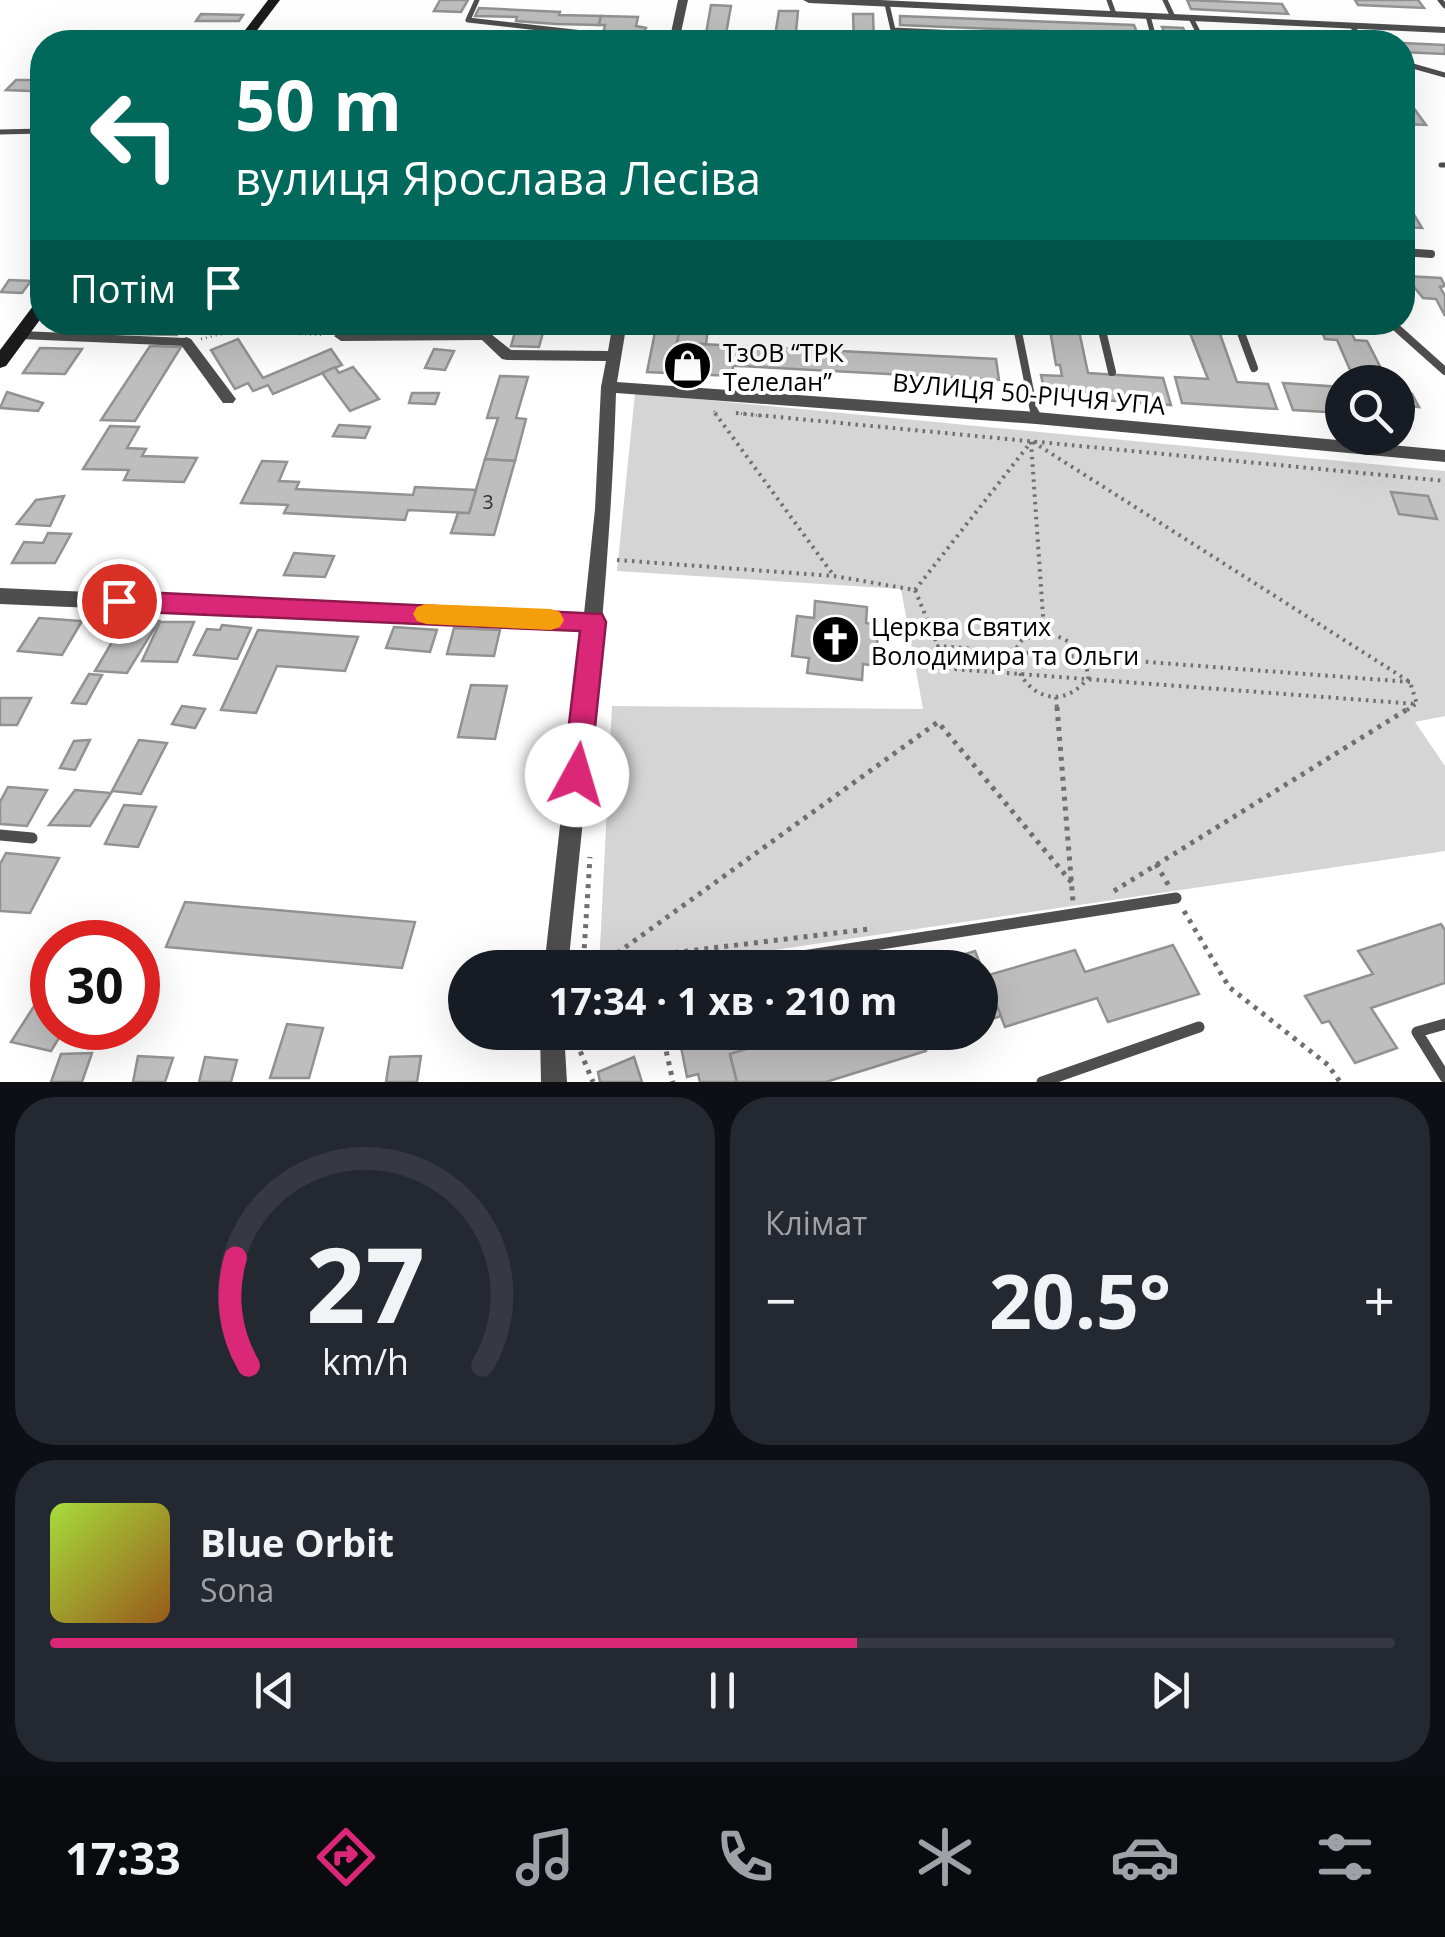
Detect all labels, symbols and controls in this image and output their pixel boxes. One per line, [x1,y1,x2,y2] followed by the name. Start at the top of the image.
[235,56,402,152] text: 50 m
[70,70,200,200] icon: left
[235,147,761,208] text: вулиця Ярослава Лесіва
[196,260,251,315] icon: arrive
[70,262,176,314] text: Потім
[723,335,844,398] place label: ТзОВ “ТРК Телелан”
[662,340,714,392] shop icon: ТзОВ “ТРК Телелан”
[891,364,1167,422] street label: ВУЛИЦЯ 50-РІЧЧЯ УПА
[1325,365,1415,455] map controls
[1325,365,1415,455] button: search
[482,488,494,515] house number: 3
[77,559,162,644] pin
[92,574,147,629] icon: arrive
[871,609,1139,672] place label: Церква Святих Володимира та Ольги
[810,614,862,666] church icon: Церква Святих Володимира та Ольги
[525,723,629,827] position arrow
[30,920,160,1050] speed limit sign: 30
[549,974,897,1026] text: 17:34 · 1 хв · 210 m
[765,1201,867,1244] text: Клімат
[306,1212,424,1353] text: 27
[989,1249,1171,1351] text: 20.5°
[765,1262,796,1337] text: −
[1364,1262,1395,1337] text: +
[322,1337,408,1385] text: km/h
[200,1516,394,1568] text: Blue Orbit
[200,1568,274,1611] text: Sona
[247,1663,302,1718] icon: previous
[695,1663,750,1718] icon: pause
[1143,1663,1198,1718] icon: next
[311,1822,381,1892] icon: directions
[510,1822,580,1892] icon: music
[710,1822,780,1892] icon: phone
[910,1822,980,1892] icon: climate
[1110,1822,1180,1892] icon: car
[1310,1822,1380,1892] icon: filters
[65,1827,181,1888] text: 17:33

